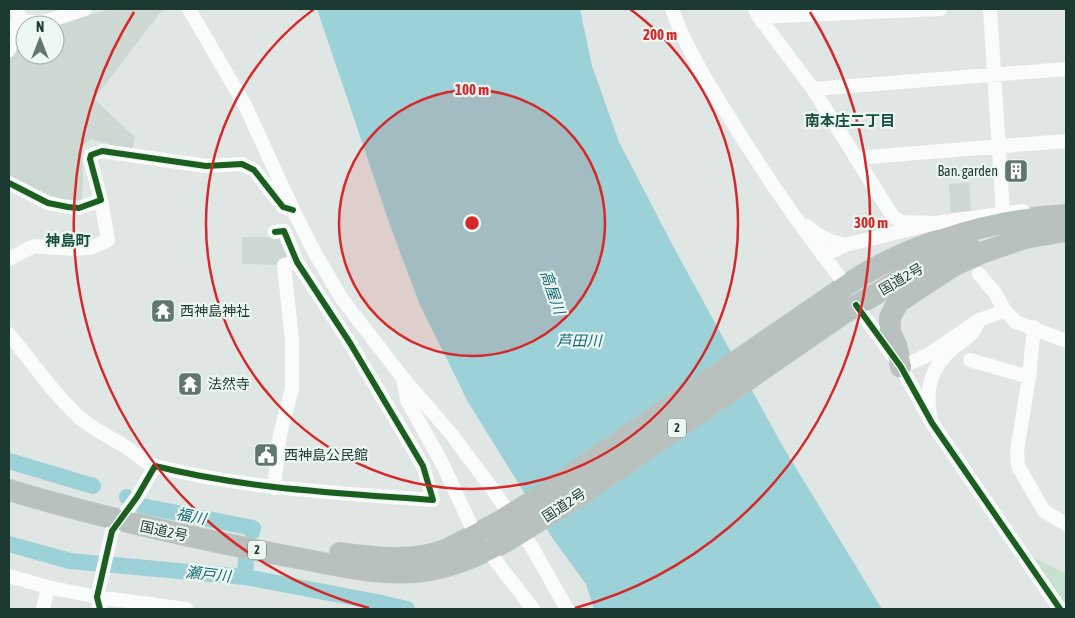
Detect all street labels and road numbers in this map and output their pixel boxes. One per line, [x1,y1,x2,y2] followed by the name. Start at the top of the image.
[876,260,926,298] street label: 国道2号
[668,418,686,438] road number: 2
[539,485,589,525] street label: 国道2号
[139,518,189,544] street label: 国道2号
[248,540,266,560] road number: 2

